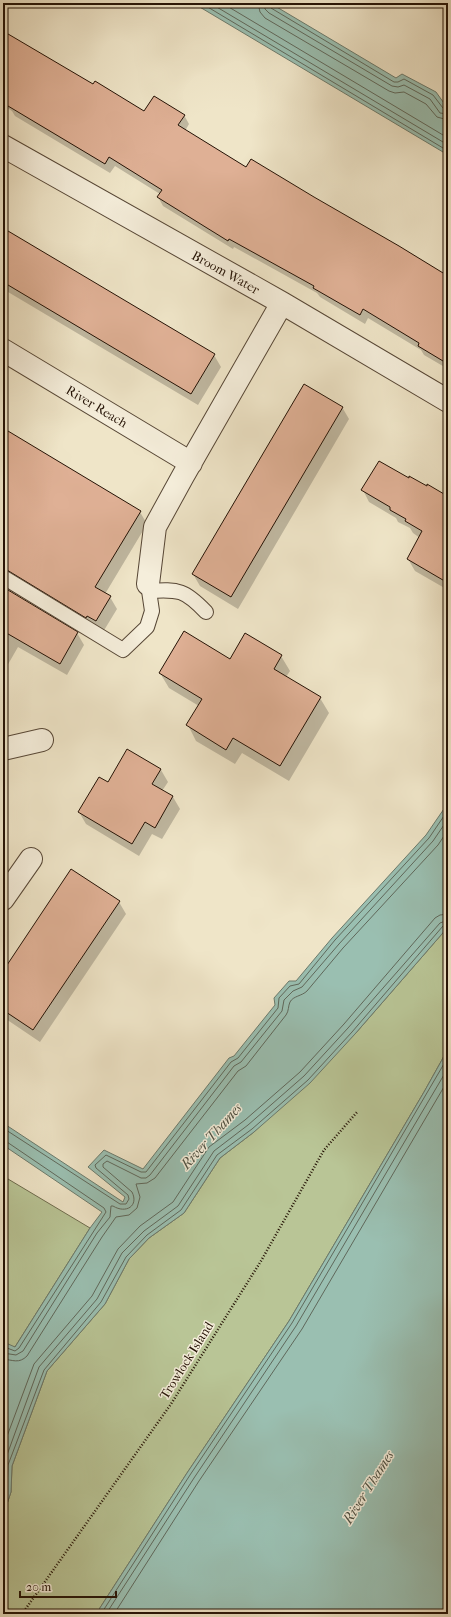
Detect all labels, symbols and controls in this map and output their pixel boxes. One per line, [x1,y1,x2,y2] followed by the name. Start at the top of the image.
[189,248,263,297] street label: Broom Water
[63,382,131,431] street label: River Reach
[177,1099,246,1174] water label: River Thames
[157,1318,217,1402] street label: Trowlock Island
[339,1447,398,1528] water label: River Thames
[20,1573,116,1599] scale bar
[26,1580,51,1594] text: 20 m

